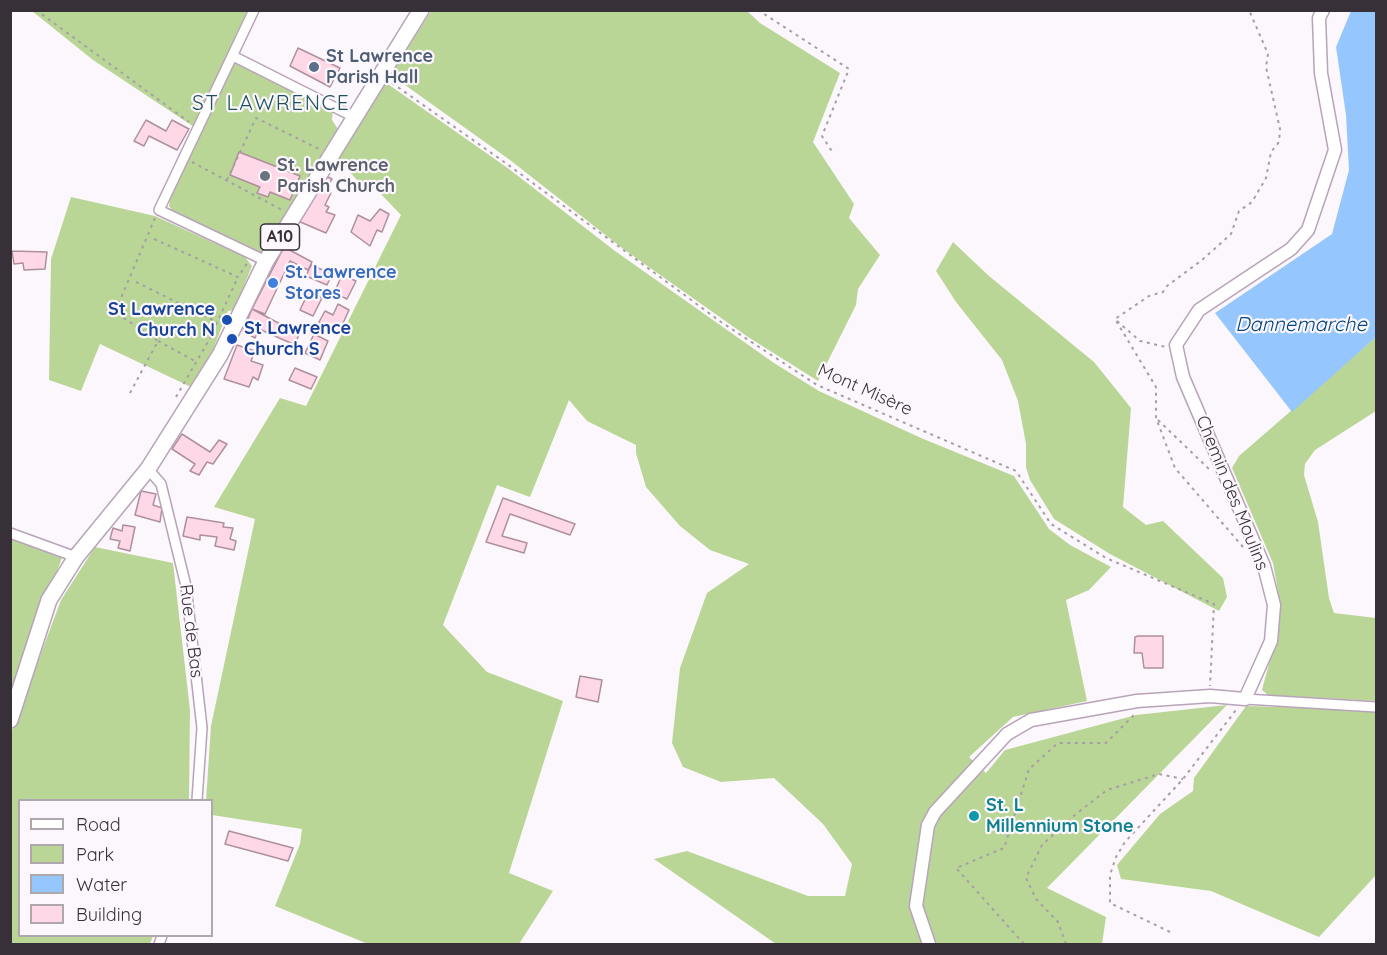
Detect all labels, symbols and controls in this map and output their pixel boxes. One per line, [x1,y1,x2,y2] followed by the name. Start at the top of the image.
[326,46,433,88] place label: St Lawrence Parish Hall
[307,60,321,74] marker: St Lawrence Parish Hall
[192,91,350,117] district label: ST LAWRENCE
[277,155,395,198] place label: St. Lawrence Parish Church
[258,169,272,183] marker: St. Lawrence Parish Church
[260,224,300,250] road number: A10
[285,262,397,304] place label: St. Lawrence Stores
[266,276,280,290] marker: St. Lawrence Stores
[108,299,215,342] place label: St Lawrence Church N
[220,313,234,327] marker: St Lawrence Church N
[1235,313,1367,337] water label: Dannemarche
[244,318,351,360] place label: St Lawrence Church S
[225,332,239,346] marker: St Lawrence Church S
[814,360,916,420] street label: Mont Misère
[1191,412,1273,574] street label: Chemin des Moulins
[175,583,207,679] street label: Rue de Bas
[986,795,1134,838] place label: St. L Millennium Stone
[18,799,213,937] legend
[967,809,981,823] marker: St. L Millennium Stone
[76,813,121,836] text: Road
[76,843,114,866] text: Park
[76,873,127,896] text: Water
[76,903,142,926] text: Building

